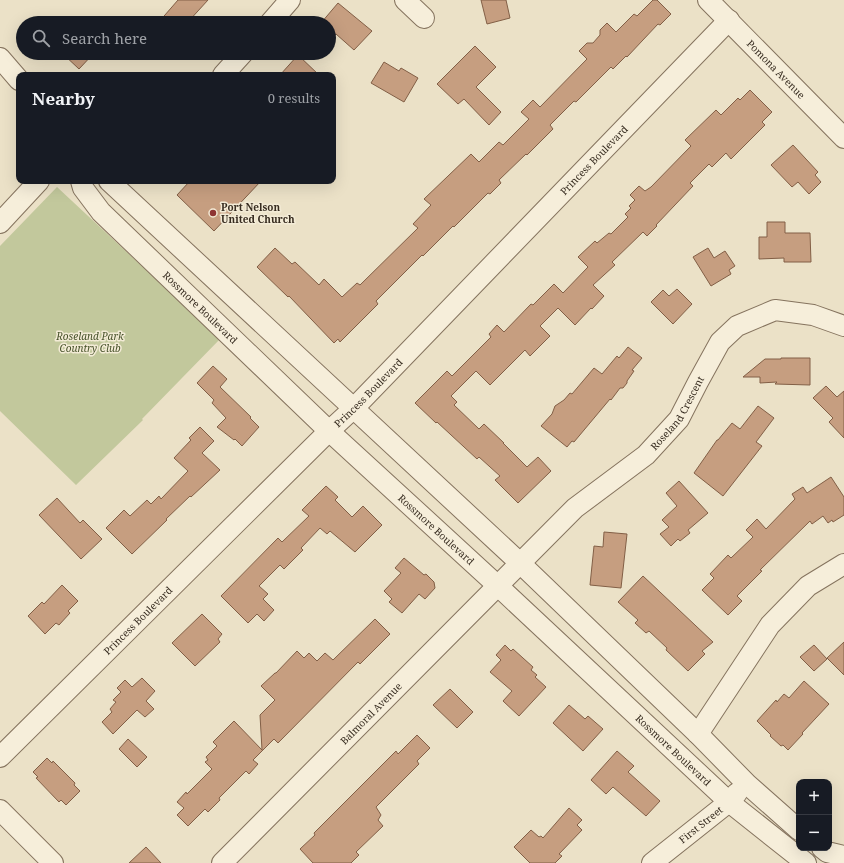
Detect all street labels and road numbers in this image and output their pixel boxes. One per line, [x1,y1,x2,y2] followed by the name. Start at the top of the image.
[744,37,808,102] street label: Pomona Avenue
[557,122,631,198] street label: Princess Boulevard
[160,268,241,347] street label: Rossmore Boulevard
[331,355,405,430] street label: Princess Boulevard
[647,373,707,453] street label: Roseland Crescent
[395,491,477,568] street label: Rossmore Boulevard
[100,583,175,658] street label: Princess Boulevard
[337,679,405,747] street label: Balmoral Avenue
[633,711,714,789] street label: Rossmore Boulevard
[676,802,726,846] street label: First Street

